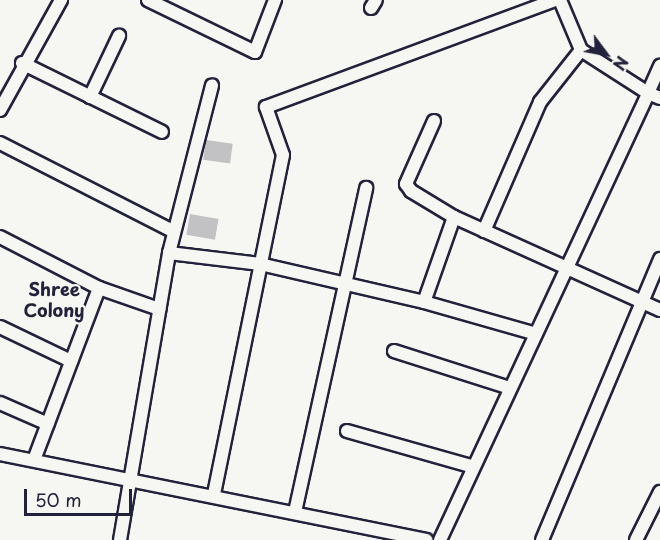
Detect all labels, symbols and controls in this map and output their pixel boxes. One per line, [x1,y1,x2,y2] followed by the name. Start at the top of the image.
[576,24,636,84] north arrow
[608,52,635,75] text: N
[24,279,84,322] district label: Shree Colony
[27,477,135,515] scale bar
[35,486,82,513] text: 50 m

